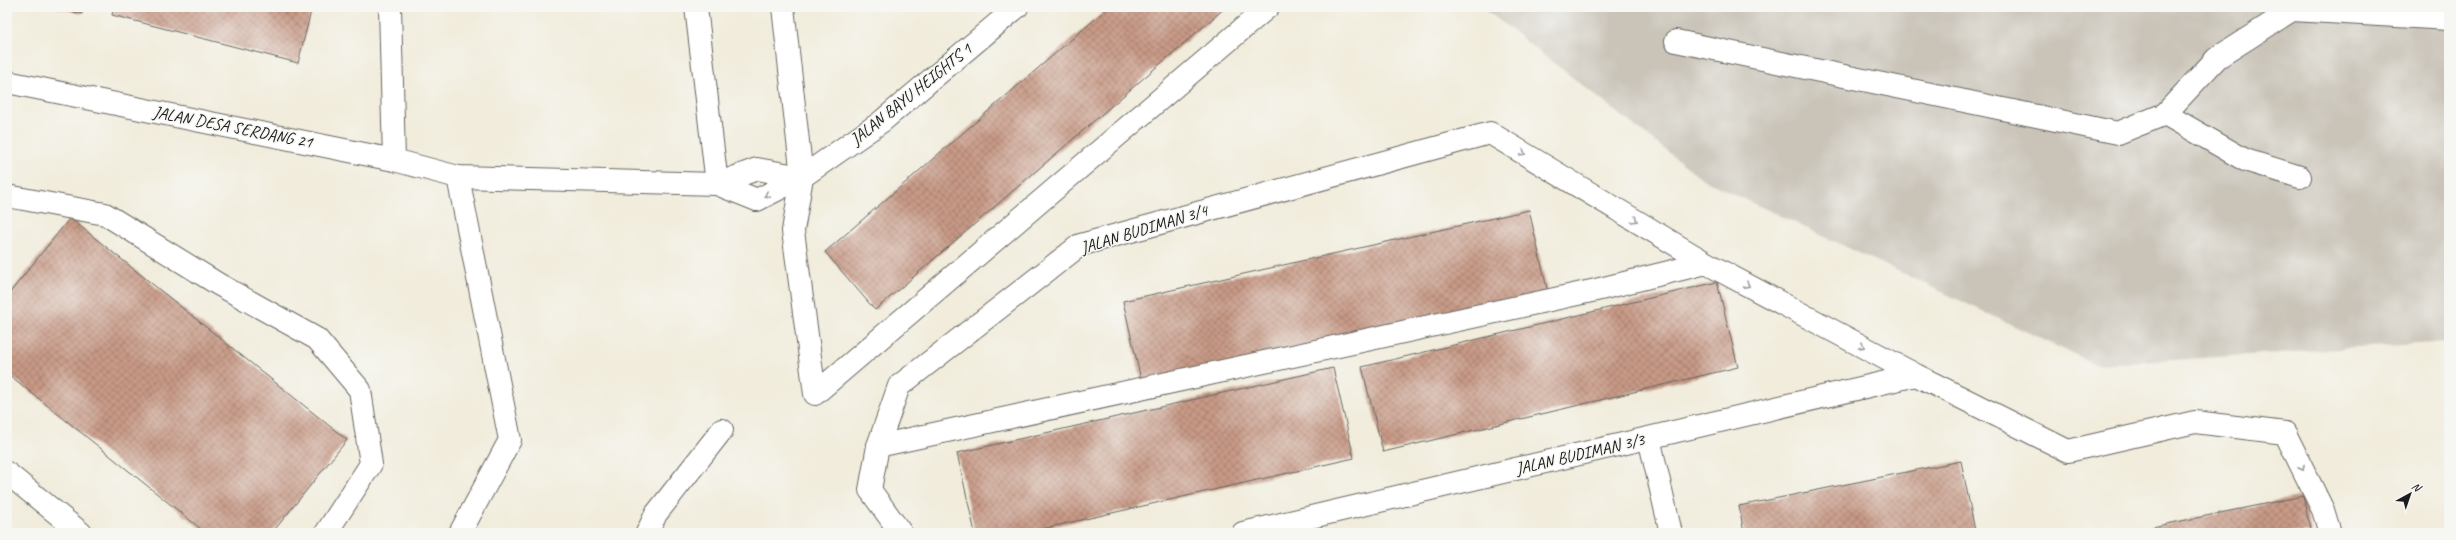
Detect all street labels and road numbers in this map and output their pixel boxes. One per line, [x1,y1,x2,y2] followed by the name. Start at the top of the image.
[845,38,977,150] street label: JALAN BAYU HEIGHTS 1
[151,101,316,153] street label: JALAN DESA SERDANG 21
[1077,199,1212,259] street label: JALAN BUDIMAN 3/4
[1513,429,1648,479] street label: JALAN BUDIMAN 3/3

